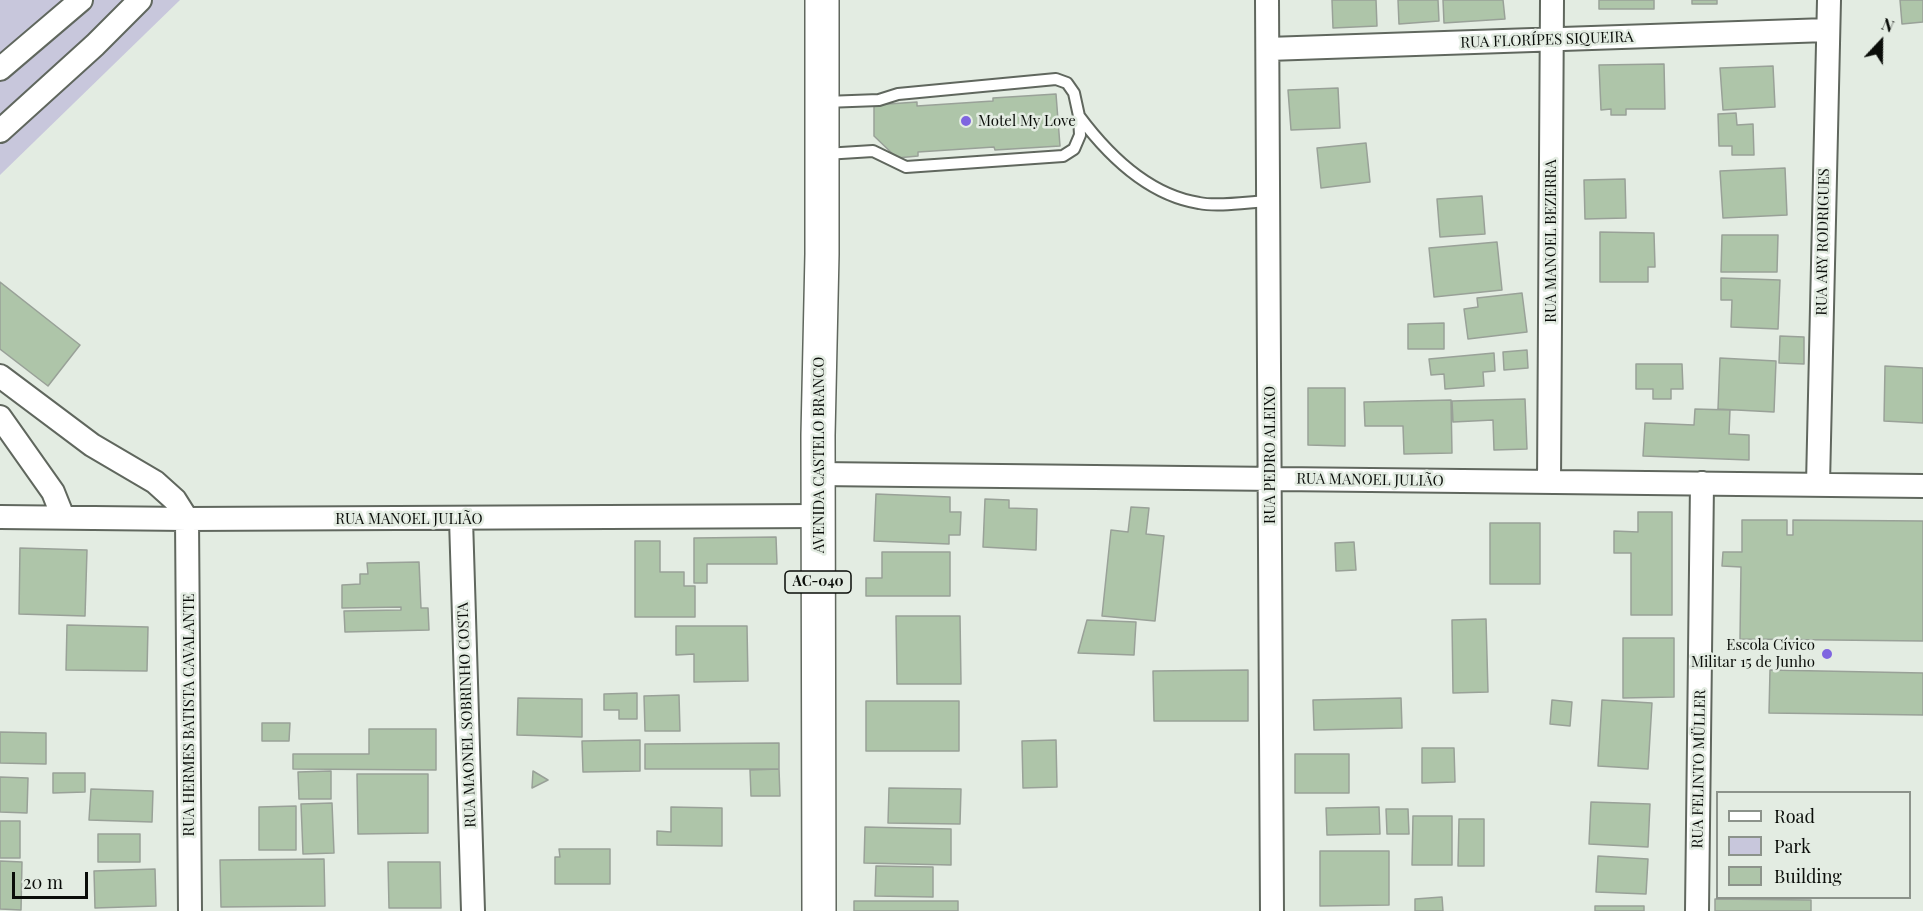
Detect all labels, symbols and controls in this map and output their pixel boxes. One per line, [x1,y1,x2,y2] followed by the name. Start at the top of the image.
[1851,12,1911,72] north arrow
[1879,13,1897,37] text: N
[1460,28,1634,52] street label: RUA FLORÍPES SIQUEIRA
[978,112,1076,130] place label: Motel My Love
[959,114,973,128] marker: Motel My Love
[1542,159,1560,323] street label: RUA MANOEL BEZERRA
[1813,168,1833,316] street label: RUA ARY RODRIGUES
[810,357,828,553] street label: AVENIDA CASTELO BRANCO
[1261,386,1279,524] street label: RUA PEDRO ALEIXO
[1296,470,1444,490] street label: RUA MANOEL JULIÃO
[335,510,483,528] street label: RUA MANOEL JULIÃO
[785,571,851,593] road number: AC-040
[180,594,198,836] street label: RUA HERMES BATISTA CAVALANTE
[454,602,480,828] street label: RUA MAONEL SOBRINHO COSTA
[1691,636,1815,671] place label: Escola Cívico Militar 15 de Junho
[1820,647,1834,661] marker: Escola Cívico Militar 15 de Junho
[1689,689,1709,849] street label: RUA FELINTO MÜLLER
[1716,791,1911,899] legend
[1774,804,1815,828] text: Road
[1774,834,1811,858] text: Park
[15,860,92,898] scale bar
[1774,864,1842,888] text: Building
[23,870,63,894] text: 20 m

